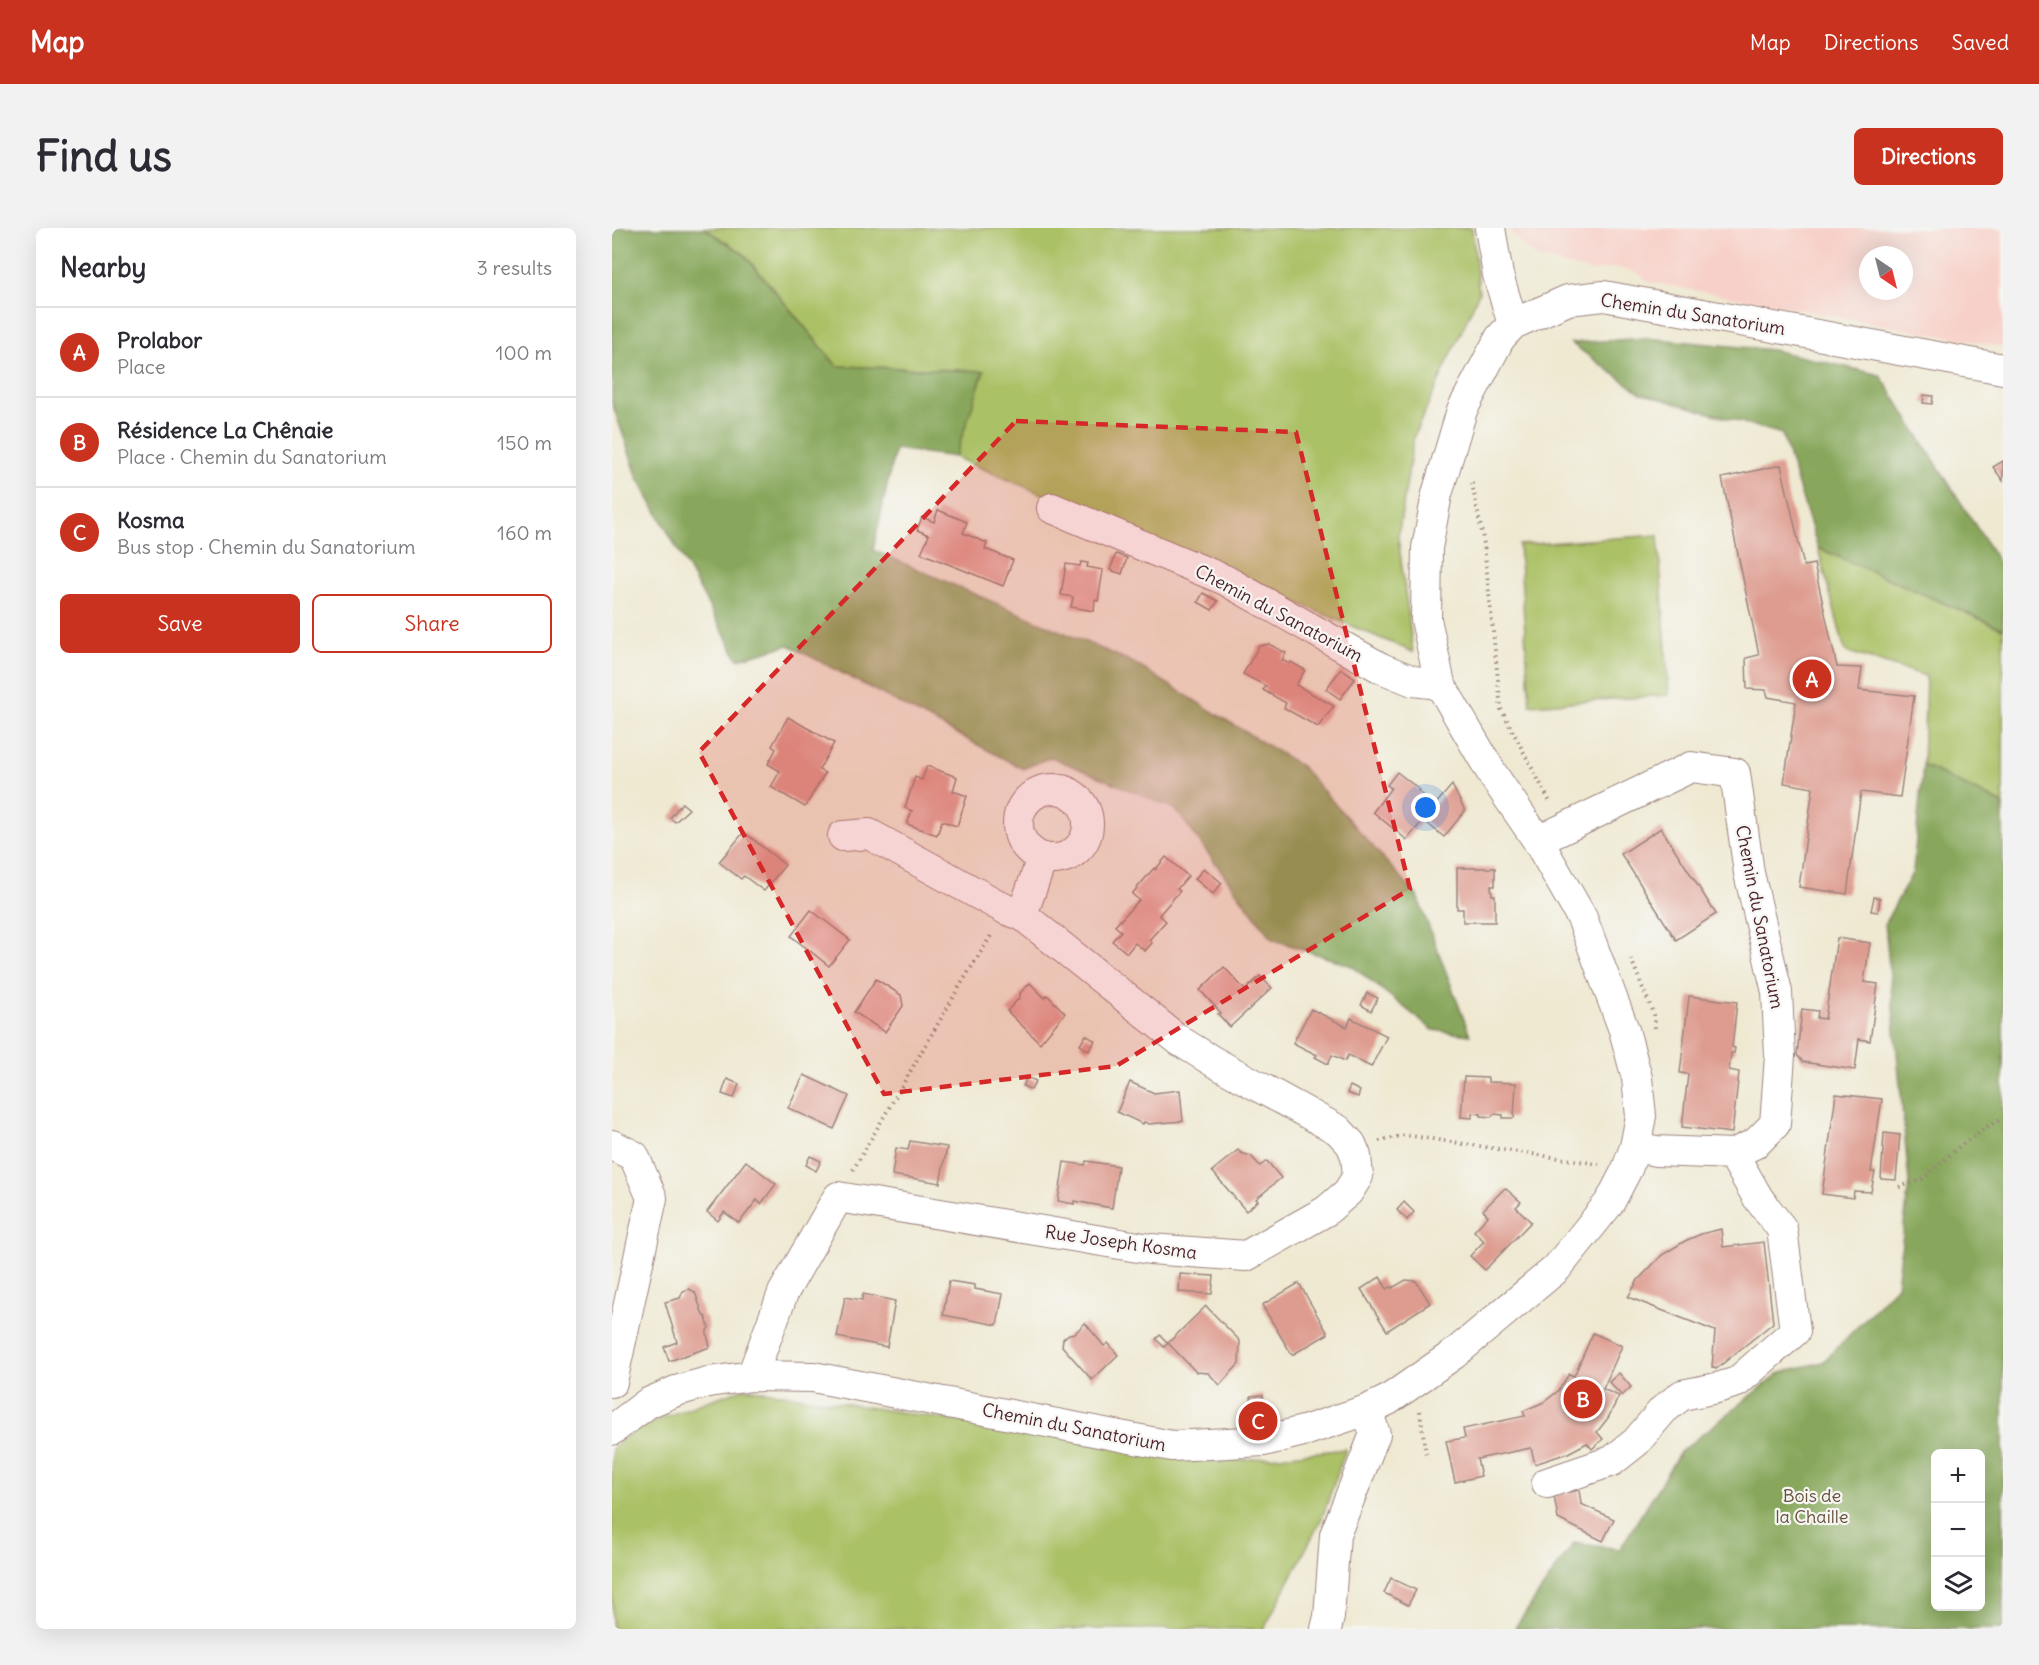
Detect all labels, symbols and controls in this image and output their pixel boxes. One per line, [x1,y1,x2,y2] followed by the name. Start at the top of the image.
[30,24,84,60] text: Map
[1750,29,1791,56] text: Map
[1824,29,1918,56] text: Directions
[1951,29,2009,56] text: Saved
[1854,128,2003,185] button: Directions
[36,130,172,182] text: Find us
[1859,246,1913,300] north arrow
[60,251,146,284] text: Nearby
[476,255,552,280] text: 3 results
[1599,288,1787,340] street label: Chemin du Sanatorium
[117,326,202,354] text: Prolabor
[73,340,86,365] text: A
[495,340,552,365] text: 100 m
[117,354,165,379] text: Place
[117,416,333,444] text: Résidence La Chênaie
[73,430,86,455] text: B
[497,430,552,455] text: 150 m
[117,444,387,469] text: Place · Chemin du Sanatorium
[117,506,185,534] text: Kosma
[73,520,86,545] text: C
[497,520,552,545] text: 160 m
[117,534,416,559] text: Bus stop · Chemin du Sanatorium
[1191,559,1367,667] street label: Chemin du Sanatorium
[60,594,300,653] button: Save
[312,594,552,653] button: Share
[1792,656,1832,702] pin: A
[1411,793,1440,822] your location
[1731,823,1789,1011] street label: Chemin du Sanatorium
[1044,1220,1198,1264] street label: Rue Joseph Kosma
[1564,1376,1602,1422] pin: B
[980,1398,1168,1456] street label: Chemin du Sanatorium
[1238,1398,1278,1444] pin: C
[1931,1449,1985,1611] map controls
[1931,1449,1985,1503] button: +
[1776,1484,1848,1528] park label: Bois de la Chaille
[1931,1503,1985,1557] button: −
[1931,1557,1985,1611] button: layers

